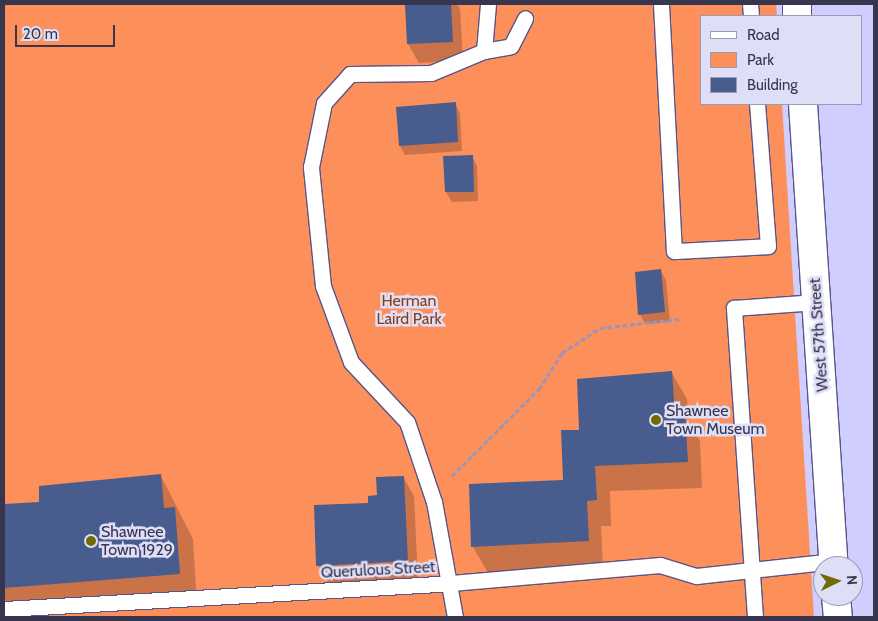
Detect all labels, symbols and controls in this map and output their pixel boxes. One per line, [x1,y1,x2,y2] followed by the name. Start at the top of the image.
[18,15,118,47] scale bar
[700,15,863,105] legend
[23,25,58,43] text: 20 m
[747,26,780,44] text: Road
[747,51,774,69] text: Park
[747,76,798,94] text: Building
[805,278,833,392] street label: West 57th Street
[376,291,442,329] park label: Herman Laird Park
[666,401,765,439] place label: Shawnee Town Museum
[650,414,662,426] marker: Shawnee Town Museum
[101,522,173,560] place label: Shawnee Town 1929
[85,535,97,547] marker: Shawnee Town 1929
[813,556,863,606] north arrow
[320,557,436,583] street label: Querulous Street
[843,574,861,586] text: N

